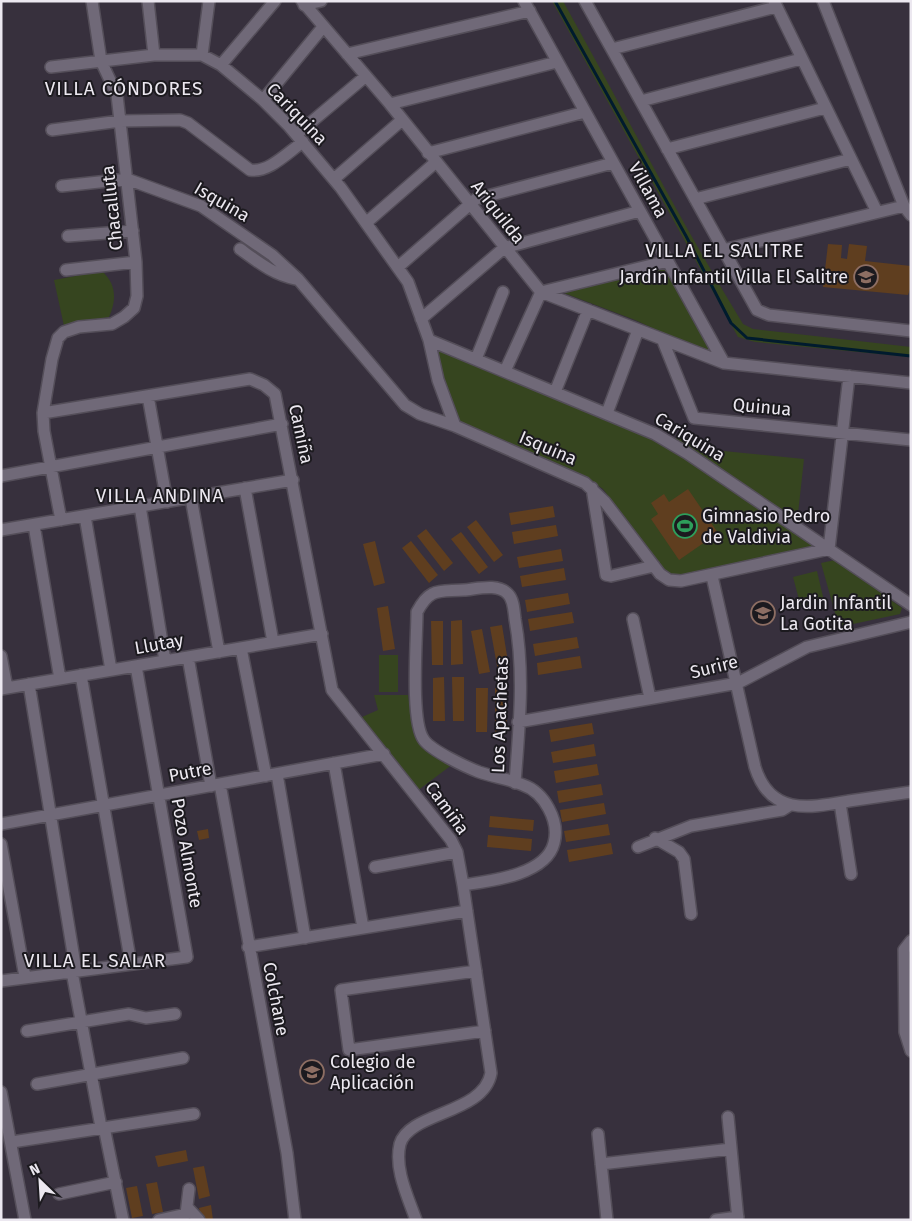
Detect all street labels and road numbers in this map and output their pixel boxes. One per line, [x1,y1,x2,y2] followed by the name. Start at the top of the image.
[262,78,332,150] street label: Cariquina
[624,158,672,222] street label: Villama
[97,164,127,252] street label: Chacalluta
[466,176,530,248] street label: Ariquilda
[190,177,254,227] street label: Isquina
[732,393,792,421] street label: Quinua
[284,402,318,466] street label: Camiña
[651,407,729,467] street label: Cariquina
[516,426,580,470] street label: Isquina
[133,629,185,659] street label: Llutay
[688,650,740,684] street label: Surire
[487,657,513,773] street label: Los Apachetas
[167,757,213,787] street label: Putre
[420,777,474,839] street label: Camiña
[166,796,208,910] street label: Pozo Almonte
[258,960,294,1038] street label: Colchane

